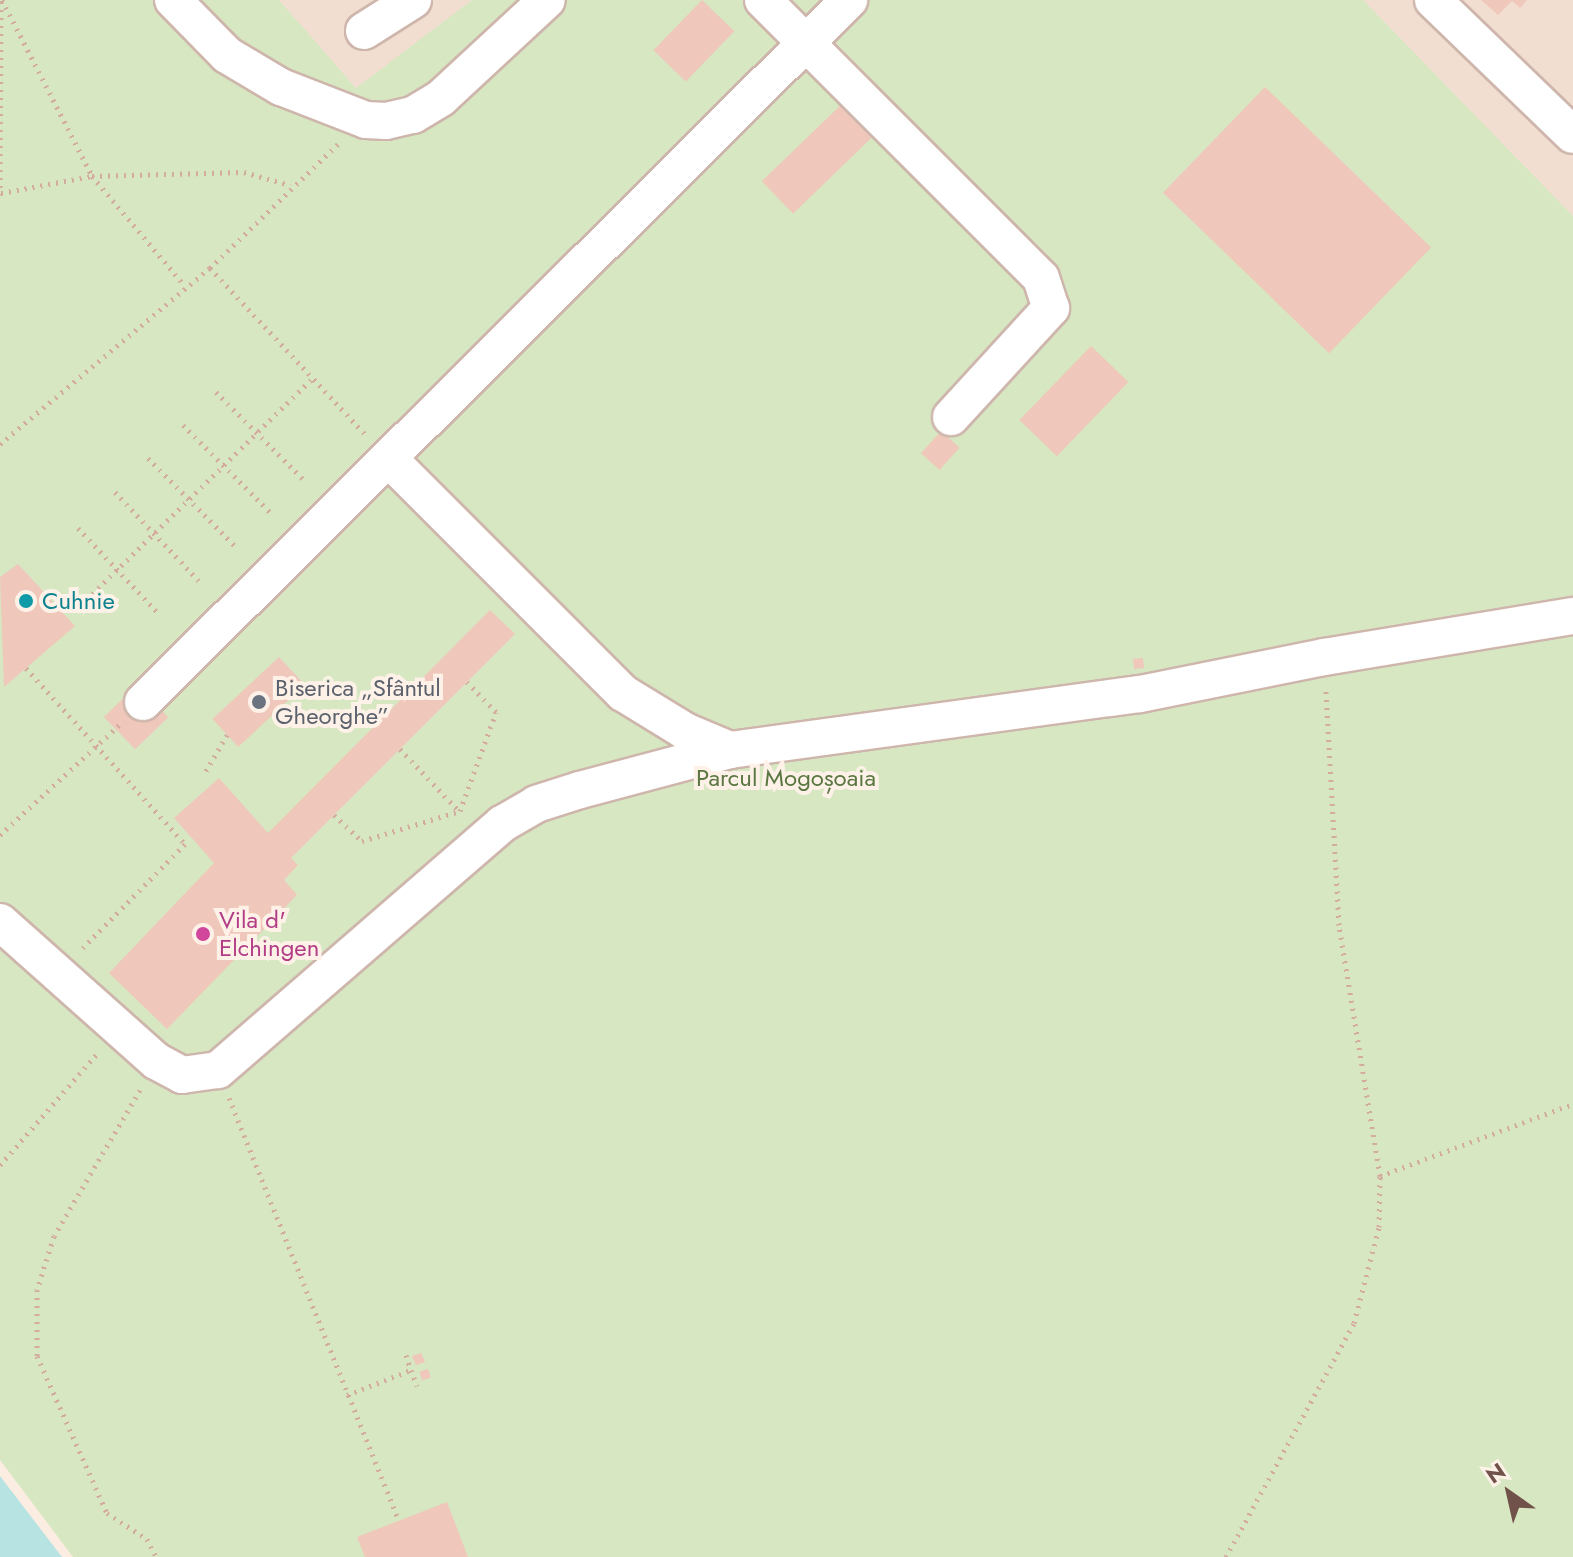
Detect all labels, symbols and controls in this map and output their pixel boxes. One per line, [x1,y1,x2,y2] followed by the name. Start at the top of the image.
[42,587,115,615] place label: Cuhnie
[17,592,35,610] marker: Cuhnie
[275,674,441,730] place label: Biserica „Sfântul Gheorghe”
[250,693,268,711] marker: Biserica „Sfântul Gheorghe”
[696,764,876,792] park label: Parcul Mogoșoaia
[219,906,319,962] place label: Vila d' Elchingen
[194,925,212,943] marker: Vila d' Elchingen
[1469,1453,1549,1533] north arrow
[1479,1455,1512,1491] text: N

